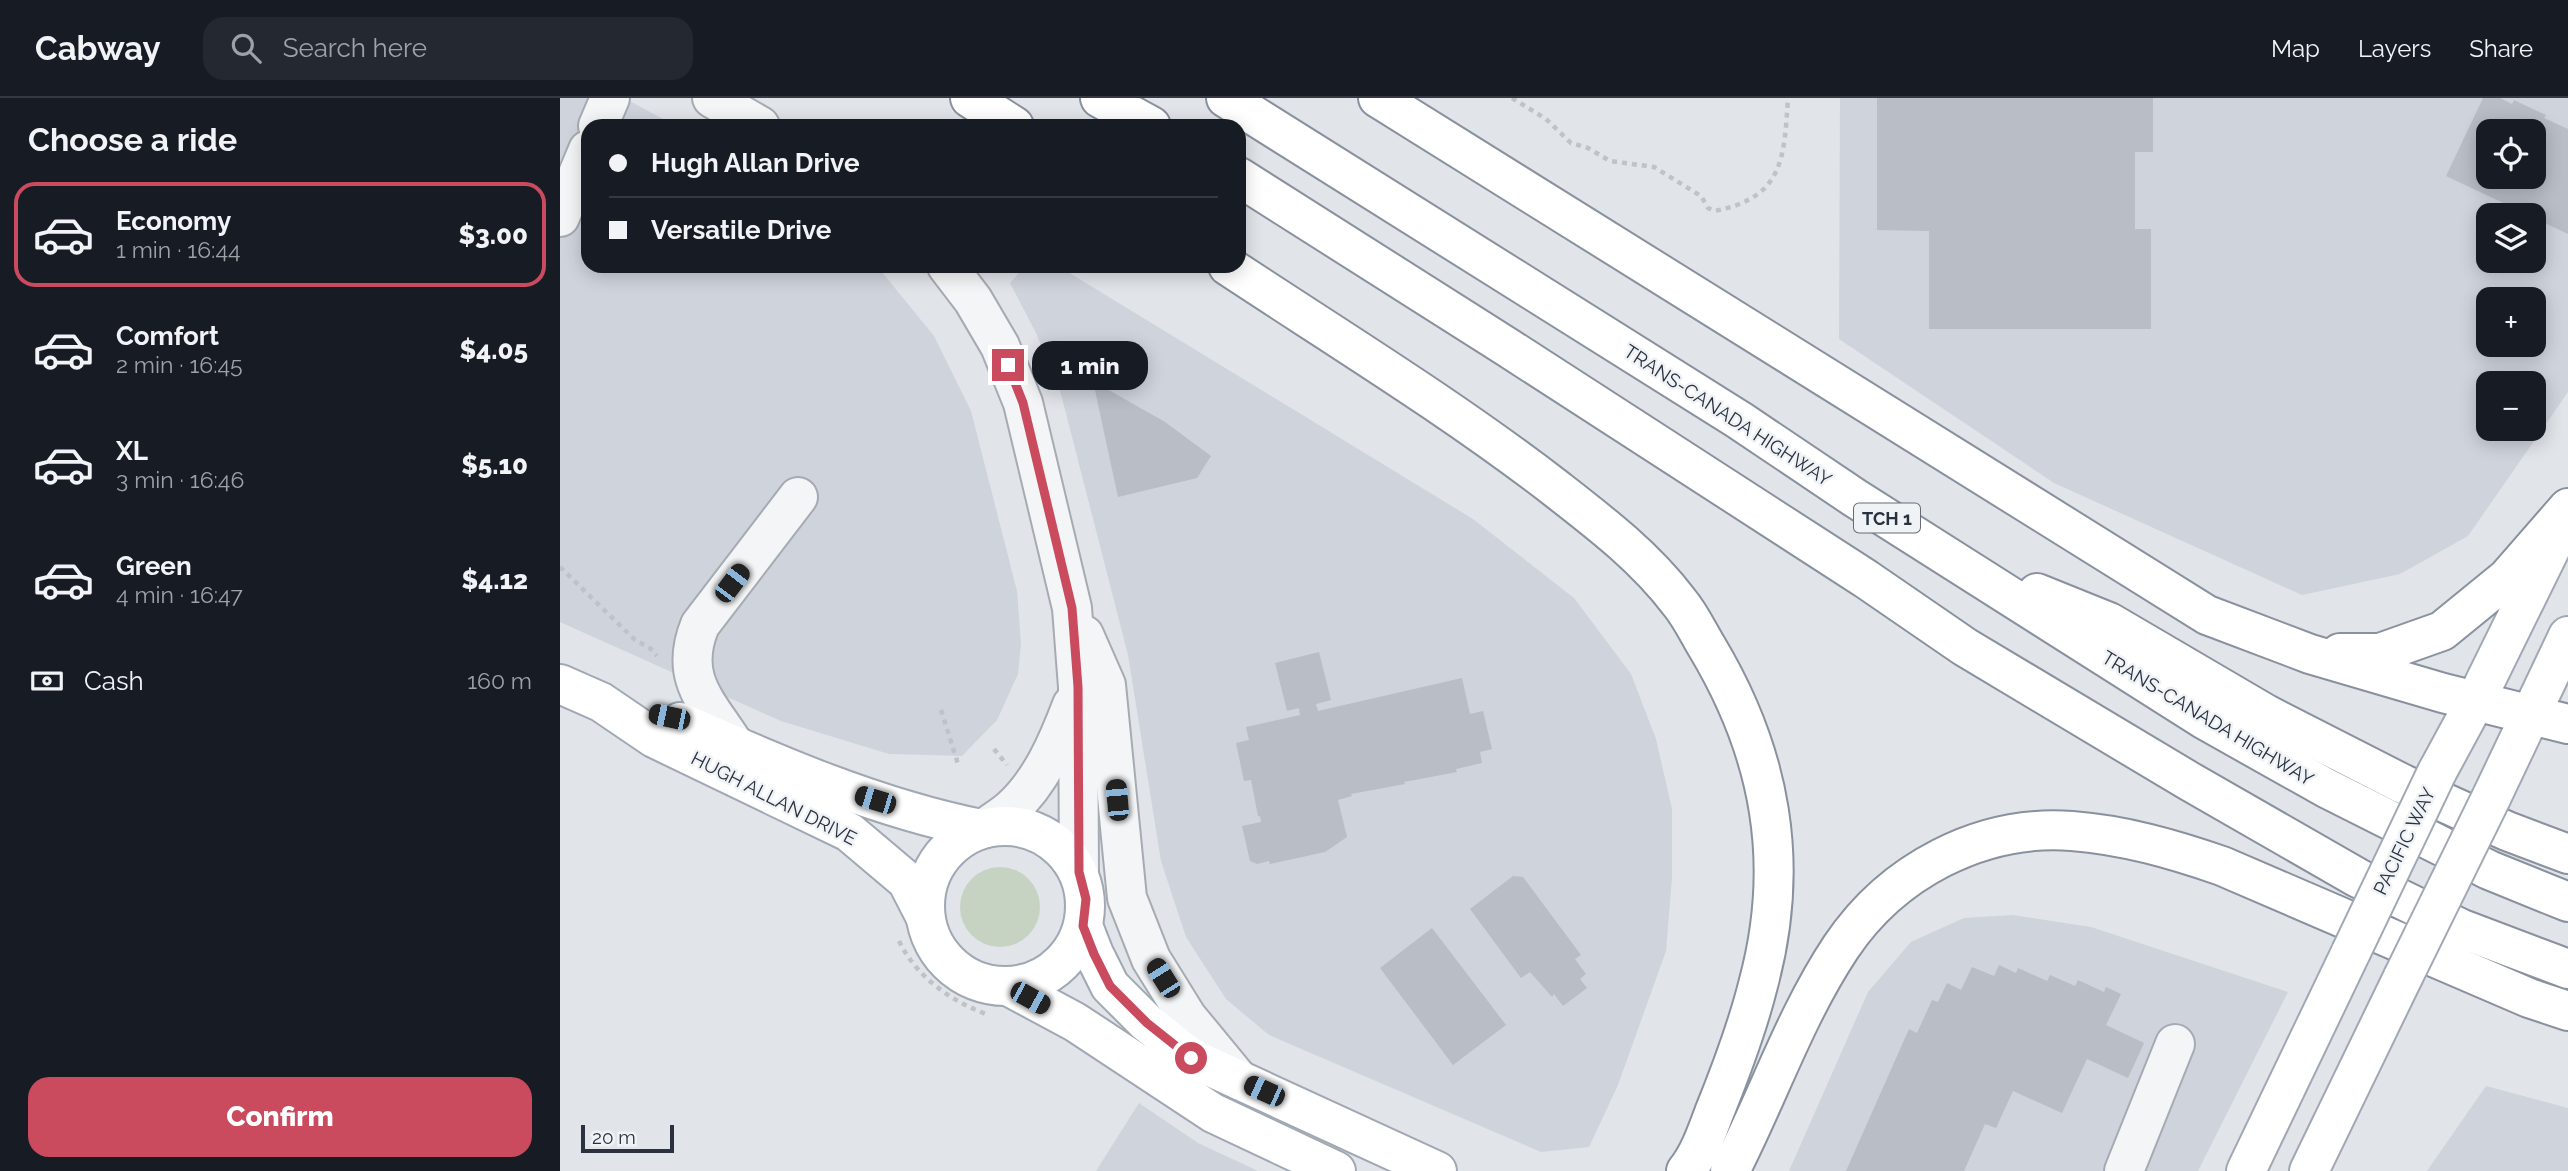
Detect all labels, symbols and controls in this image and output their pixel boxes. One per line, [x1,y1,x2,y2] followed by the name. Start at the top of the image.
[203,17,693,80] search box
[35,29,161,68] text: Cabway
[227,29,265,67] icon: search
[283,33,427,63] text: Search here
[2271,34,2320,63] text: Map
[2358,34,2431,63] text: Layers
[2469,34,2533,63] text: Share
[2476,119,2546,441] map controls
[2476,119,2546,189] button: locate
[28,121,237,158] text: Choose a ride
[651,148,859,178] text: Hugh Allan Drive
[32,203,95,266] icon: car
[2476,203,2546,273] button: layers
[116,206,231,236] text: Economy
[651,215,831,245] text: Versatile Drive
[459,220,528,250] text: $3.00
[116,236,241,263] text: 1 min · 16:44
[2476,287,2546,357] button: +
[32,318,95,381] icon: car
[116,321,219,351] text: Comfort
[460,335,528,365] text: $4.05
[1620,340,1837,491] street label: TRANS-CANADA HIGHWAY
[1032,341,1148,390] callout: 1 min
[992,349,1024,381] route end
[116,351,243,378] text: 2 min · 16:45
[1060,352,1120,379] text: 1 min
[2476,371,2546,441] button: −
[32,433,95,496] icon: car
[116,436,148,466] text: XL
[461,450,528,480] text: $5.10
[116,466,244,493] text: 3 min · 16:46
[1854,504,1920,532] road number: TCH 1
[32,548,95,611] icon: car
[116,551,192,581] text: Green
[711,560,754,606] car
[462,565,528,595] text: $4.12
[116,581,243,608] text: 4 min · 16:47
[2098,646,2318,790] street label: TRANS-CANADA HIGHWAY
[28,662,66,700] icon: cash
[84,666,144,696] text: Cash
[467,667,532,694] text: 160 m
[647,702,692,732] car
[688,747,860,849] street label: HUGH ALLAN DRIVE
[1105,778,1130,822] car
[2369,783,2440,898] street label: PACIFIC WAY
[852,784,899,816] car
[1143,955,1184,1001] car
[1007,979,1054,1017] car
[1175,1042,1207,1074] route start
[1241,1073,1288,1109] car
[28,1077,532,1157] button: Confirm
[581,1122,674,1154] scale bar
[592,1126,636,1148] text: 20 m

